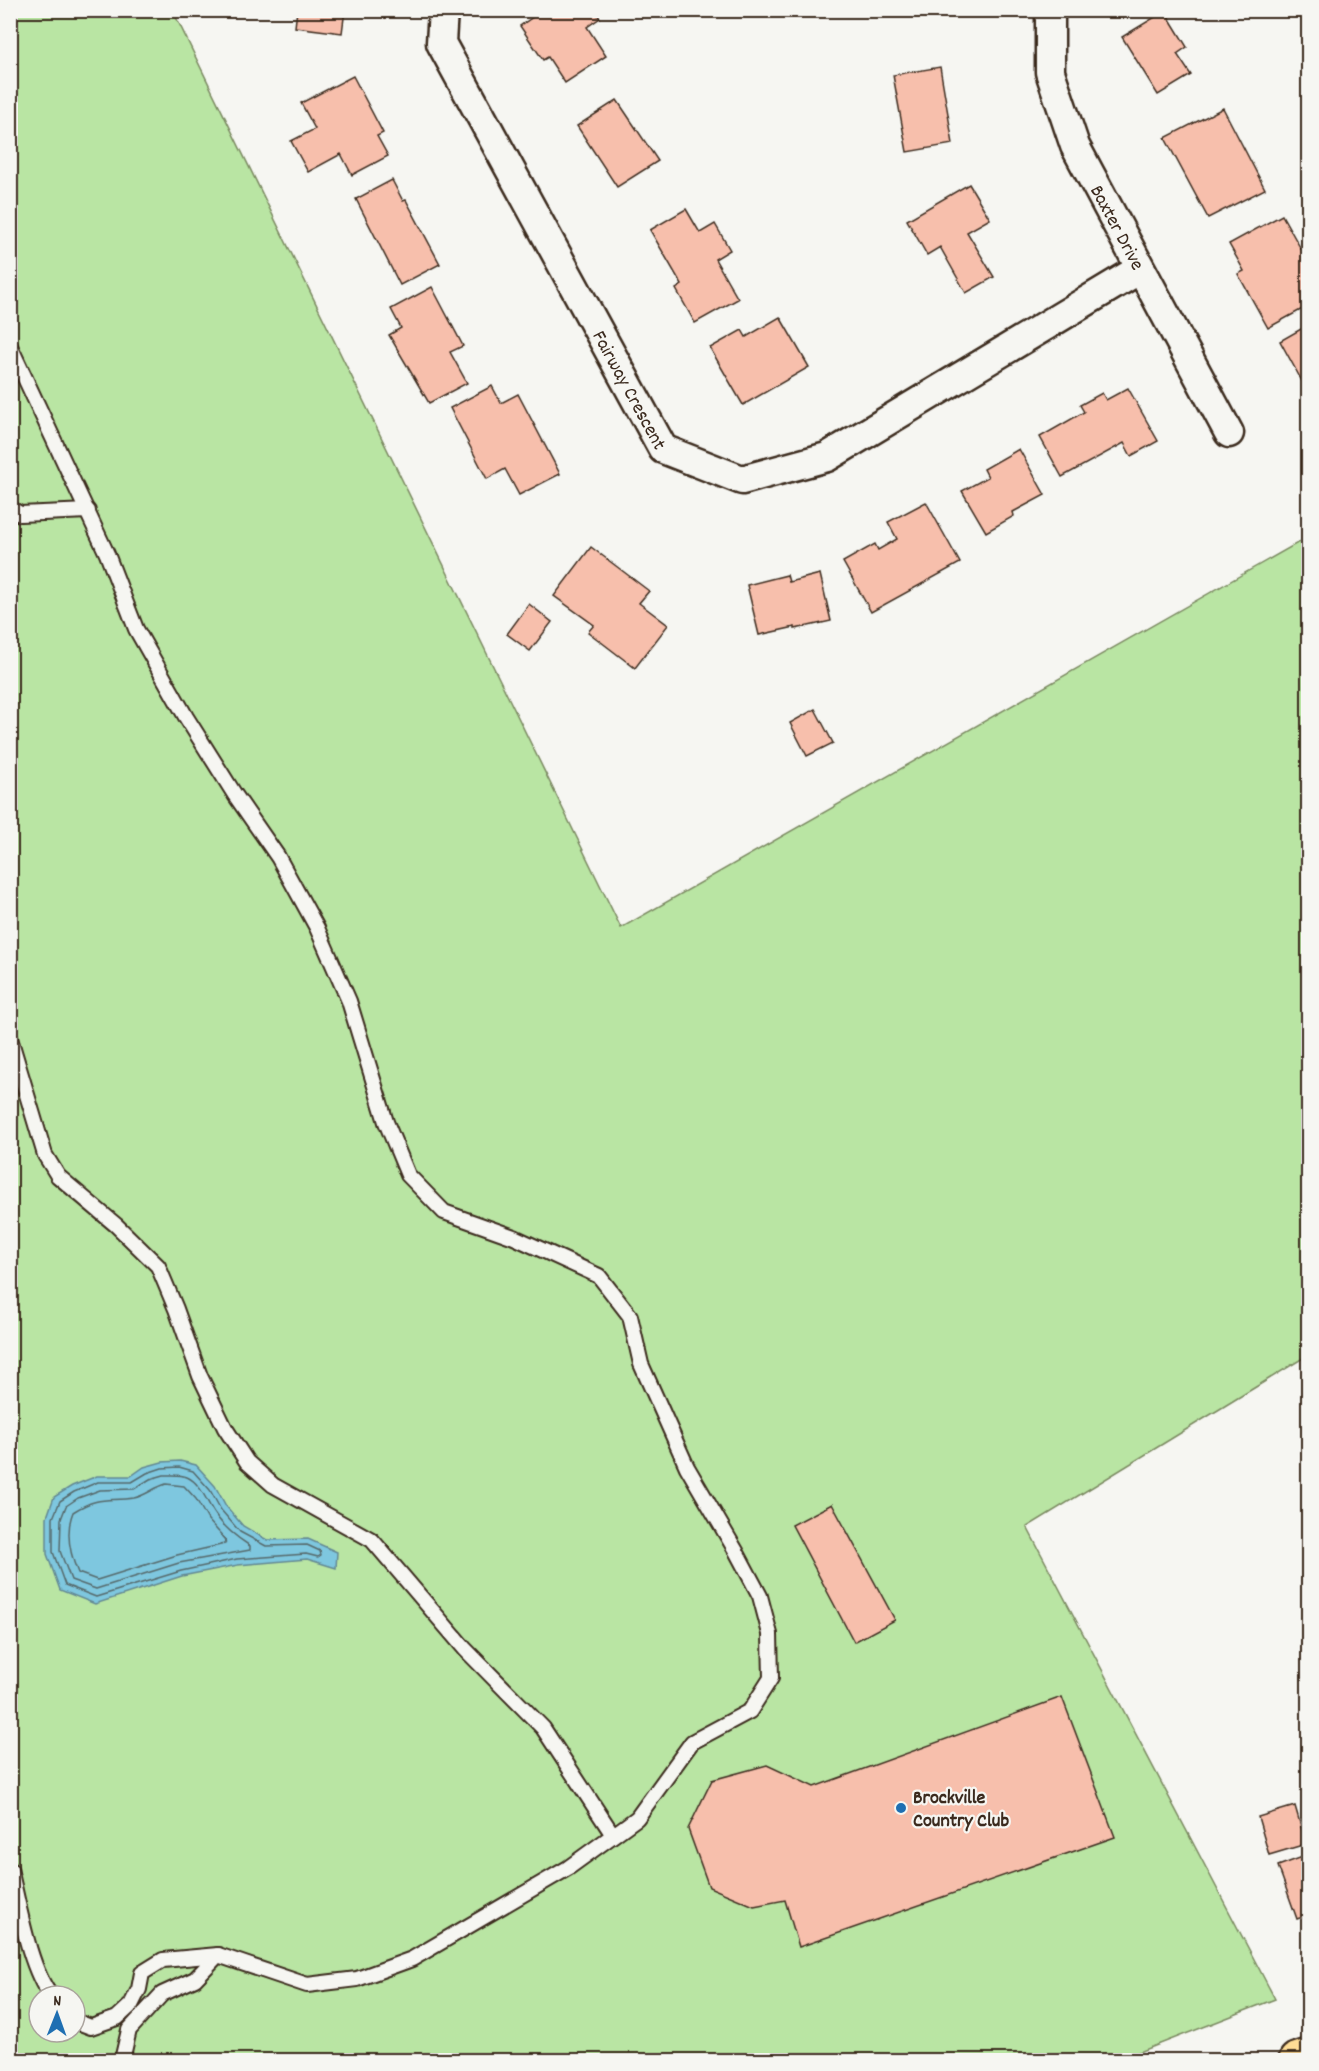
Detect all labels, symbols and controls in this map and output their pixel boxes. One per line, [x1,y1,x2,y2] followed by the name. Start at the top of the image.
[1081,181,1150,276] street label: Baxter Drive
[584,326,672,456] street label: Fairway Crescent
[913,1785,1009,1836] place label: Brockville Country Club
[894,1801,908,1815] marker: Brockville Country Club
[27,1984,87,2044] north arrow
[53,1990,61,2013] text: N

